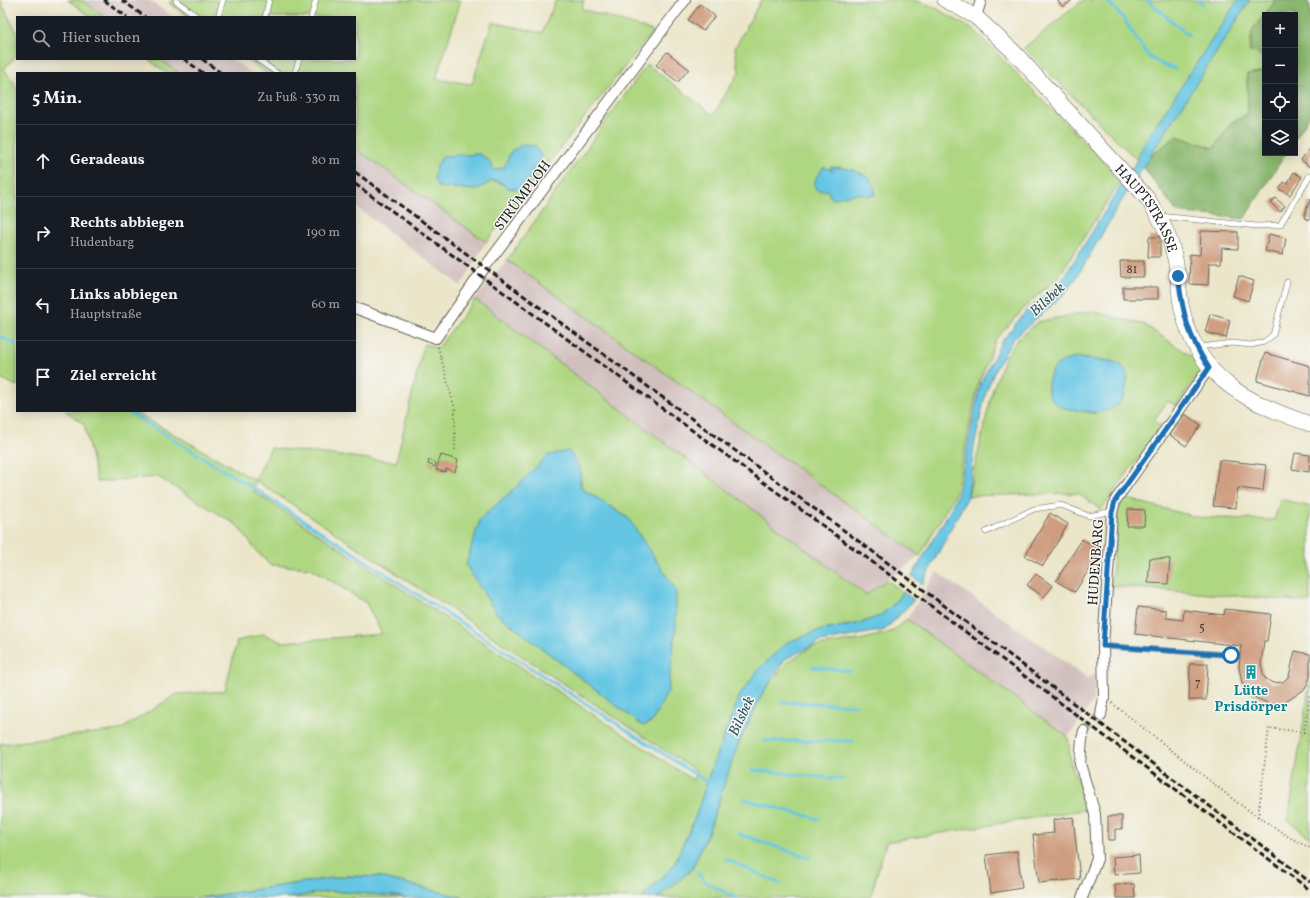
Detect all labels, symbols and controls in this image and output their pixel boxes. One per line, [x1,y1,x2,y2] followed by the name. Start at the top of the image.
[1262,12,1298,156] map controls
[1262,12,1298,48] button: +
[16,16,356,60] search box
[30,27,52,49] icon: search
[62,28,140,49] text: Hier suchen
[1262,48,1298,84] button: −
[1262,84,1298,120] button: locate
[32,87,82,110] text: 5 Min.
[257,89,340,107] text: Zu Fuß · 330 m
[1262,120,1298,156] button: layers
[32,150,54,172] icon: ahead
[70,150,145,171] text: Geradeaus
[311,152,340,170] text: 80 m
[490,157,556,235] street label: STRÜMPLOH
[1110,161,1181,255] street label: HAUPTSTRASSE
[70,213,185,234] text: Rechts abbiegen
[32,222,54,244] icon: right
[306,224,340,242] text: 190 m
[70,234,134,252] text: Hudenbarg
[1127,262,1137,278] house number: 81
[1169,267,1187,285] route end
[1026,278,1070,322] water label: Bilsbek
[70,285,178,306] text: Links abbiegen
[32,294,54,316] icon: left
[312,296,340,314] text: 60 m
[70,306,142,324] text: Hauptstraße
[32,366,54,388] icon: arrive
[70,366,157,387] text: Ziel erreicht
[1084,518,1109,606] street label: HUDENBARG
[1199,620,1205,636] house number: 5
[1222,646,1240,664] route start
[1243,664,1259,680] building icon: Lütte Prisdörper
[1195,675,1201,691] house number: 7
[1215,682,1288,717] place label: Lütte Prisdörper
[724,693,761,740] water label: Bilsbek

